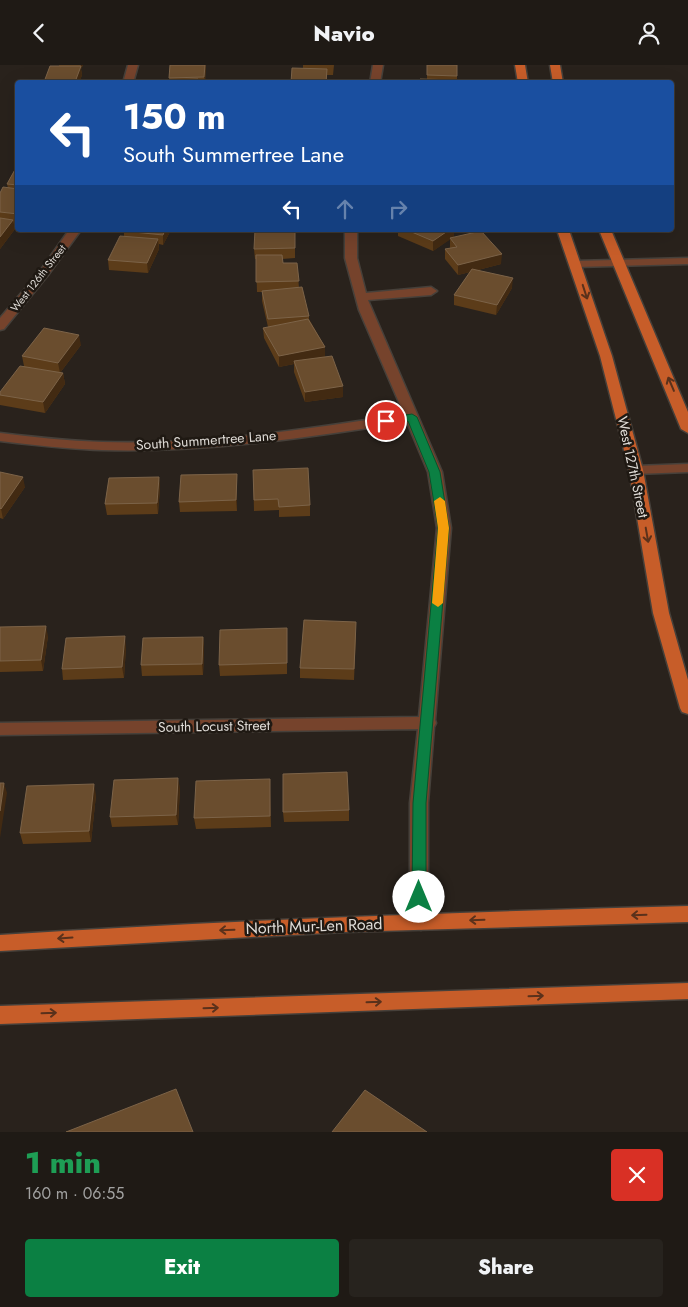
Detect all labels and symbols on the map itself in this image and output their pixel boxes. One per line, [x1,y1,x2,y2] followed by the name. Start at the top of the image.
[7,241,70,315] street label: West 126th Street
[581,284,590,300] one-way arrow
[665,377,675,392] one-way arrow
[365,400,407,442] pin
[613,415,654,520] street label: West 127th Street
[135,425,277,455] street label: South Summertree Lane
[643,527,653,543] one-way arrow
[158,715,271,737] street label: South Locust Street
[392,870,444,922] position arrow
[632,910,648,920] one-way arrow
[245,912,383,940] street label: North Mur-Len Road
[469,915,486,925] one-way arrow
[219,925,236,935] one-way arrow
[57,934,73,943] one-way arrow
[528,991,544,1001] one-way arrow
[365,997,381,1007] one-way arrow
[203,1003,219,1012] one-way arrow
[40,1009,56,1018] one-way arrow

